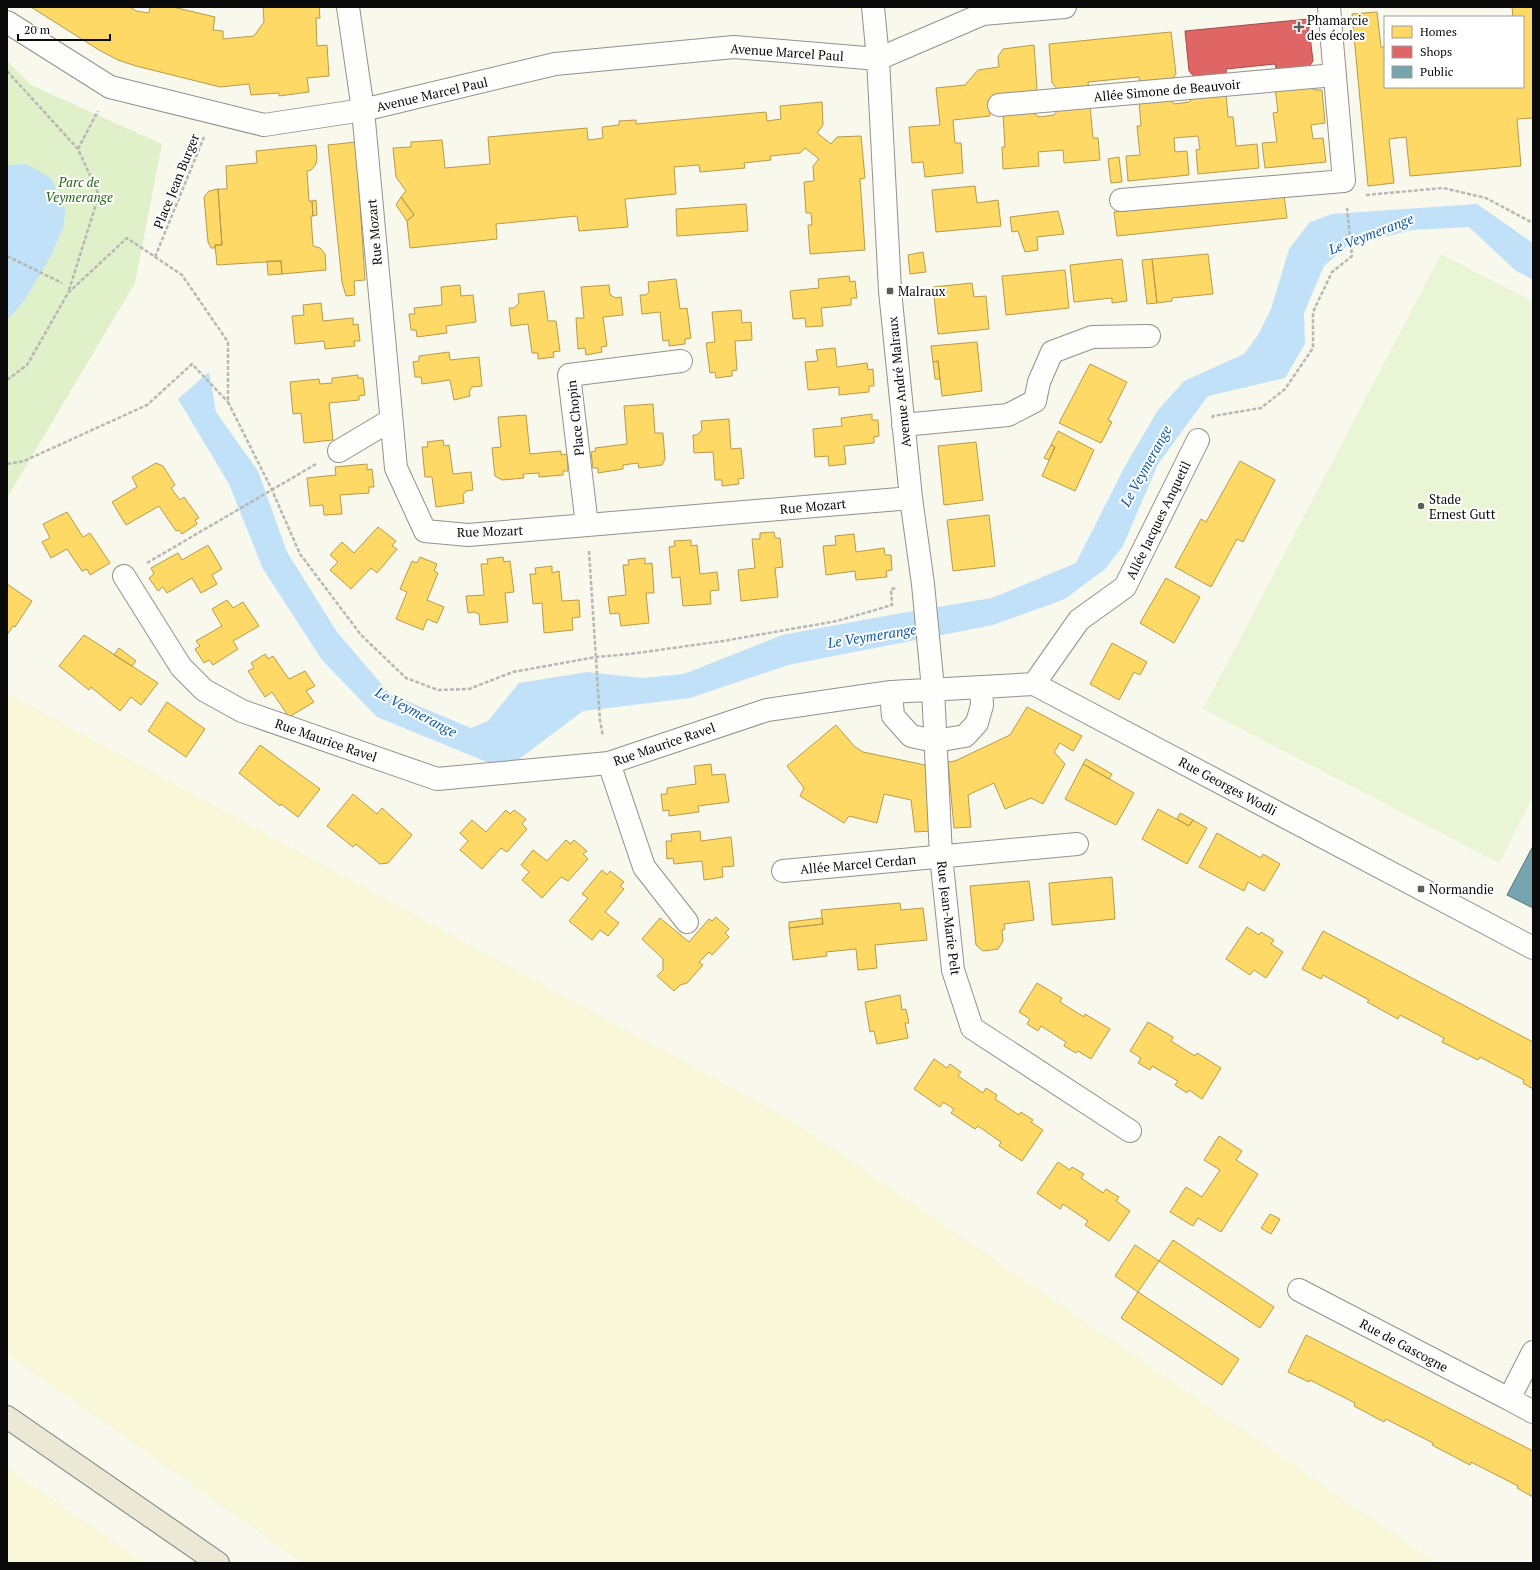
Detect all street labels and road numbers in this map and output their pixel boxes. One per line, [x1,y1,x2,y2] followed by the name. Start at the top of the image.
[730,39,844,65] street label: Avenue Marcel Paul
[375,72,489,116] street label: Avenue Marcel Paul
[1093,75,1241,105] street label: Allée Simone de Beauvoir
[149,131,203,231] street label: Place Jean Burger
[362,198,386,266] street label: Rue Mozart
[883,315,915,448] street label: Avenue André Malraux
[562,379,588,457] street label: Place Chopin
[1121,458,1195,582] street label: Allée Jacques Anquetil
[779,494,847,518] street label: Rue Mozart
[456,521,524,541] street label: Rue Mozart
[273,714,380,766] street label: Rue Maurice Ravel
[611,718,718,770] street label: Rue Maurice Ravel
[1176,753,1280,820] street label: Rue Georges Wodli
[799,850,917,878] street label: Allée Marcel Cerdan
[933,860,965,976] street label: Rue Jean-Marie Pelt
[1357,1314,1451,1376] street label: Rue de Gascogne

